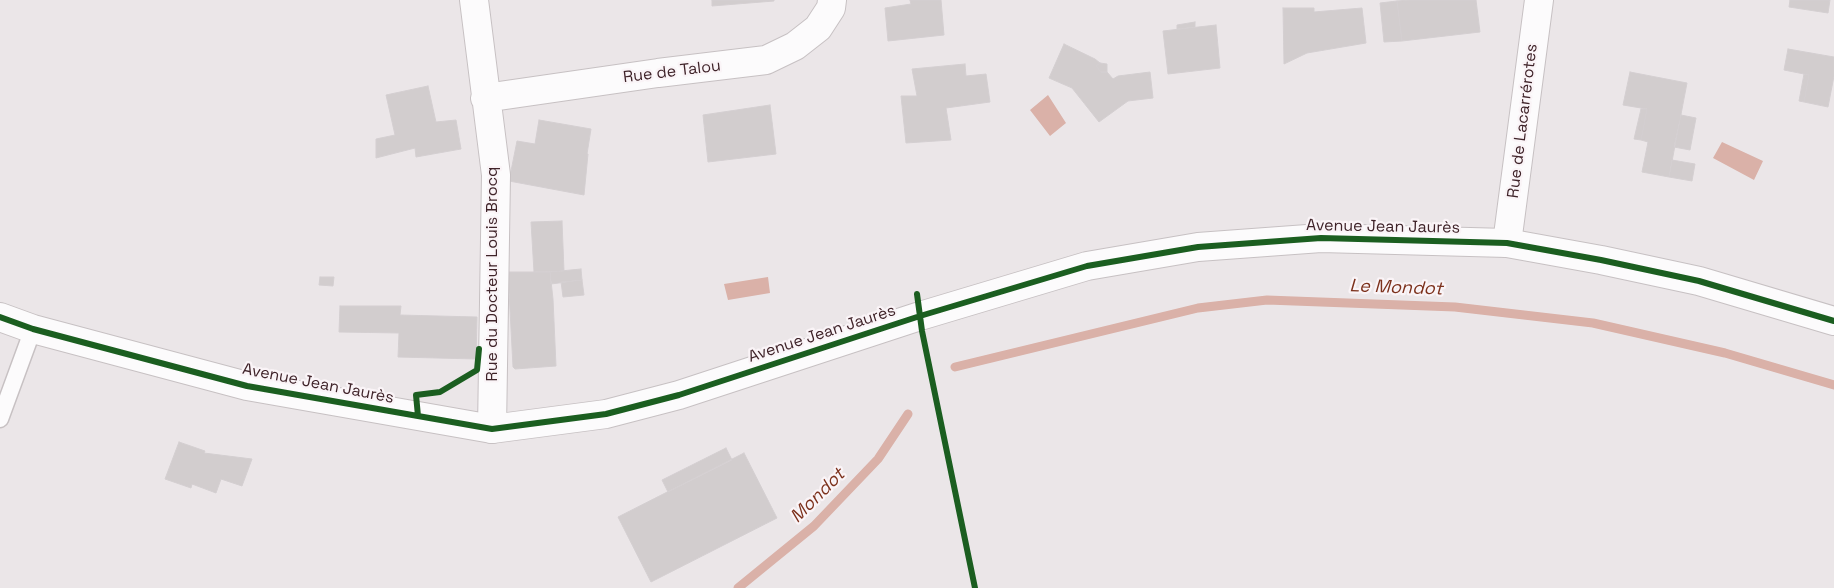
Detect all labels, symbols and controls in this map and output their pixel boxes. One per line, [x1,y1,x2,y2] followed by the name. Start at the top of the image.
[1504,43,1542,199] street label: Rue de Lacarrérotes
[622,56,722,88] street label: Rue de Talou
[483,167,503,381] street label: Rue du Docteur Louis Brocq
[1306,216,1460,238] street label: Avenue Jean Jaurès
[1349,276,1443,300] water label: Le Mondot
[746,301,898,367] street label: Avenue Jean Jaurès
[241,360,395,408] street label: Avenue Jean Jaurès
[786,464,850,528] water label: Mondot

